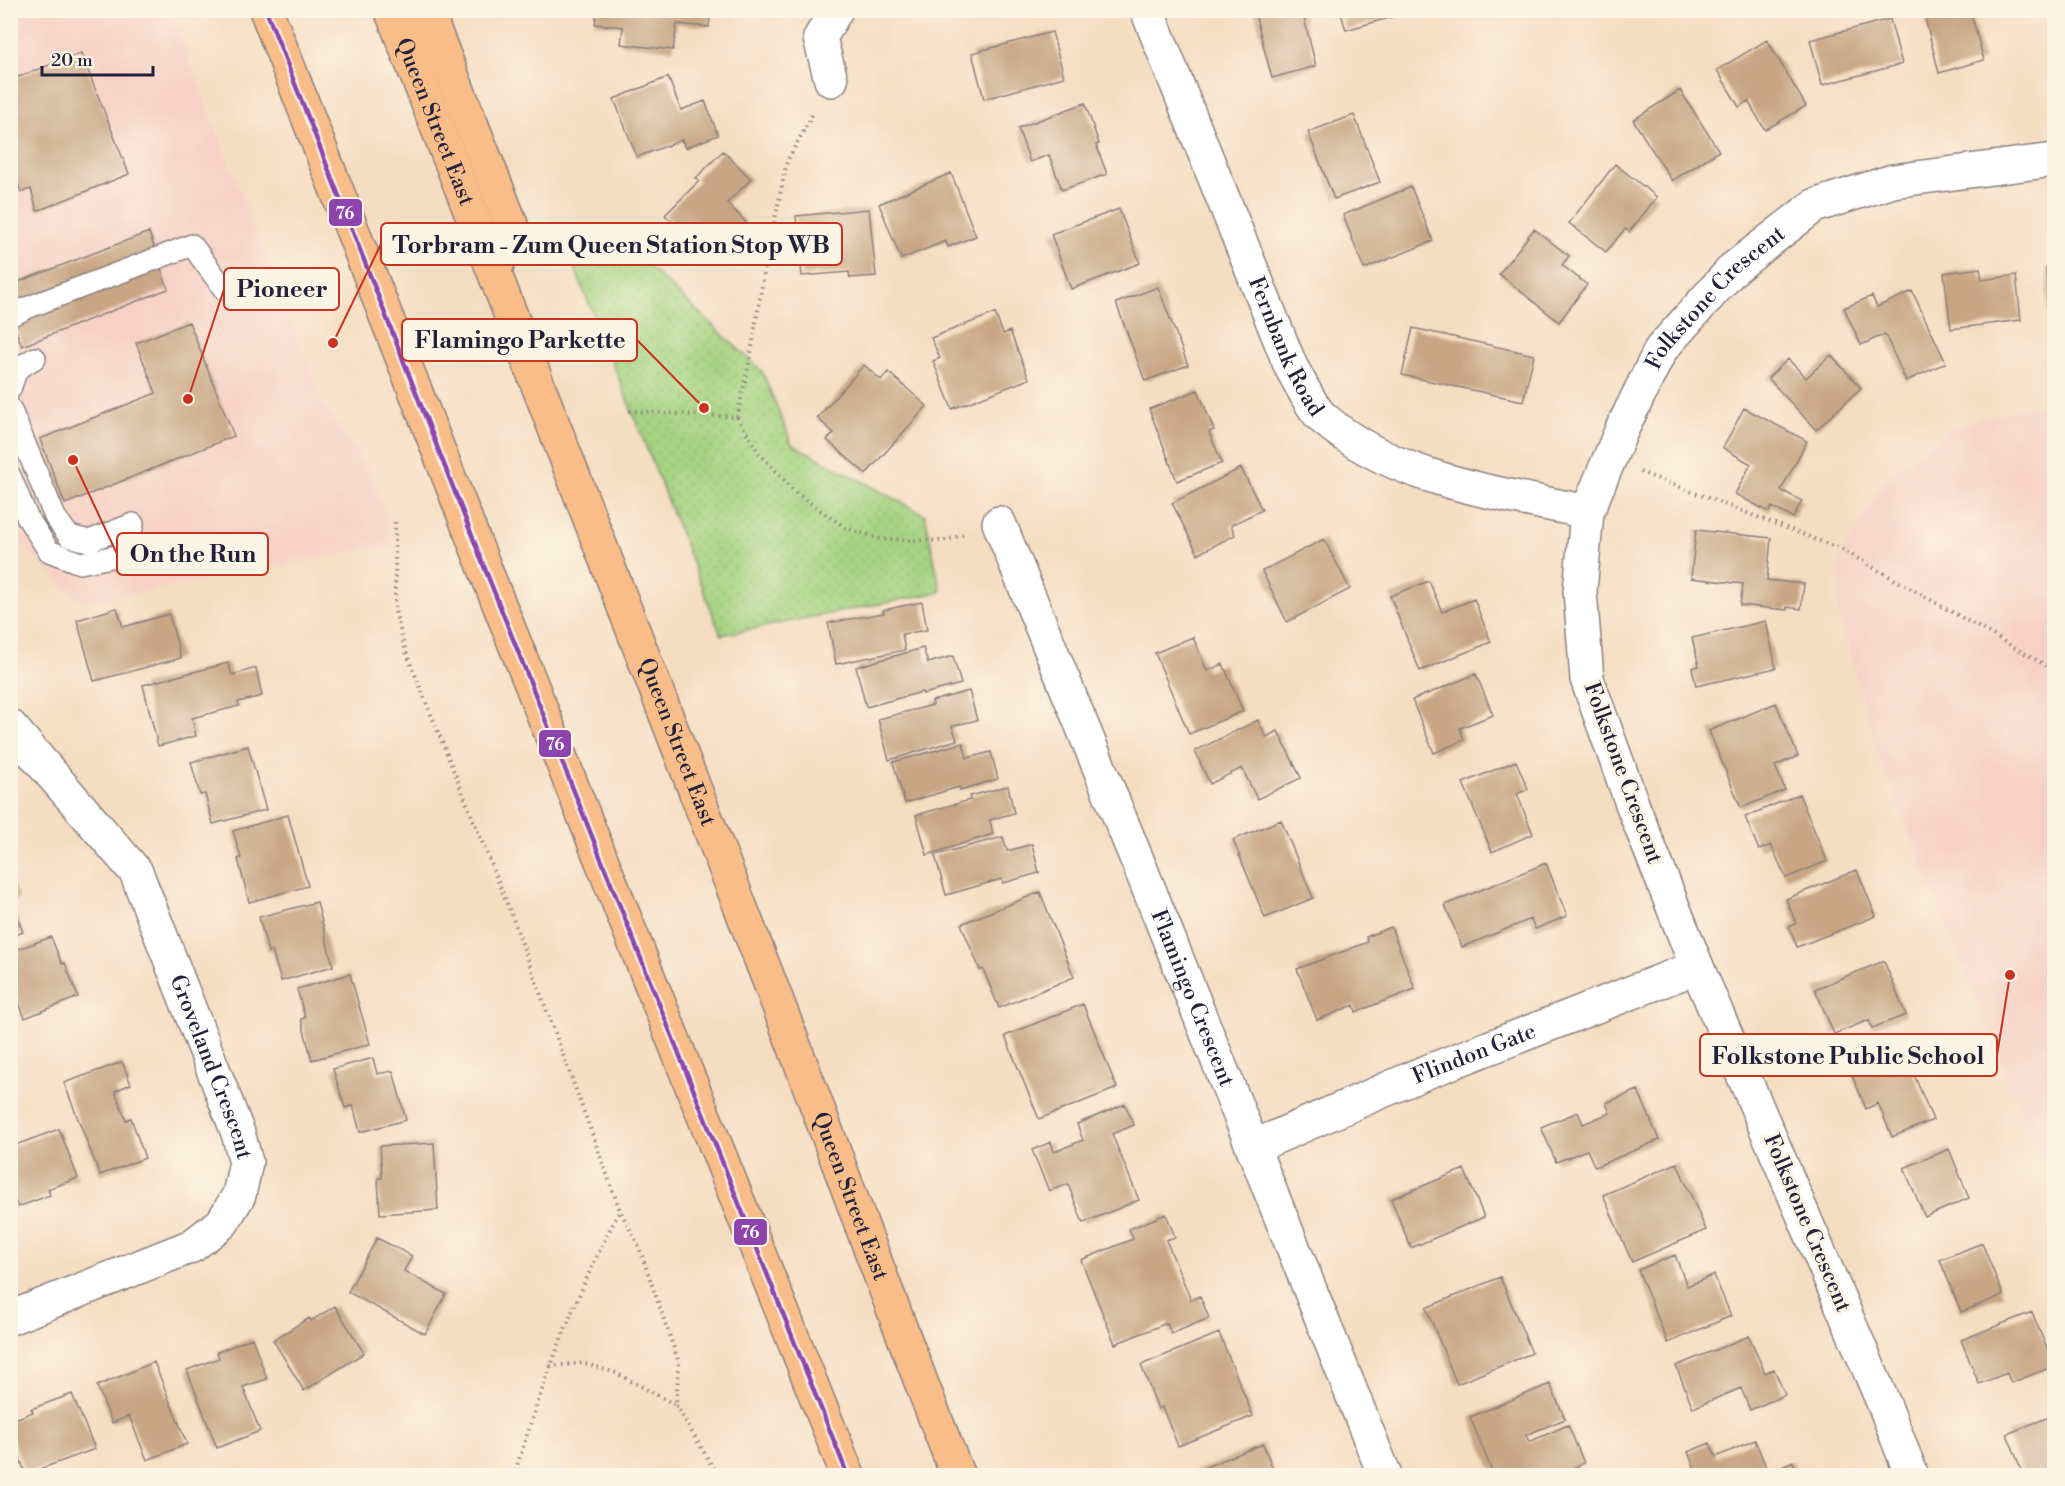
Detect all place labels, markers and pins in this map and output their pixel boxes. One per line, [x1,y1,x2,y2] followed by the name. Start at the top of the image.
[381,223,842,265] callout: Torbram - Zum Queen Station Stop WB
[224,268,339,310] callout: Pioneer
[402,319,637,361] callout: Flamingo Parkette
[117,533,268,575] callout: On the Run
[1700,1034,1997,1076] callout: Folkstone Public School

